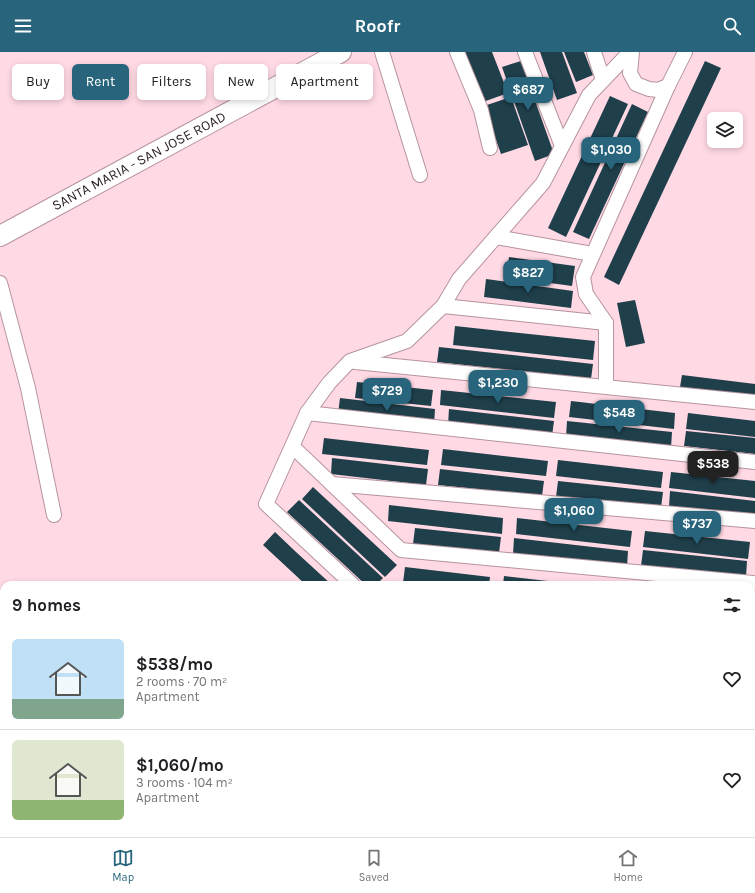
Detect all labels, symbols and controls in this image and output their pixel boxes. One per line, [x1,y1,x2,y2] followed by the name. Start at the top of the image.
[12,15,34,37] icon: menu
[355,15,400,37] text: Roofr
[721,15,743,37] icon: search
[12,64,64,100] chip: Buy
[72,64,129,100] chip: Rent
[137,64,206,100] chip: Filters
[214,64,268,100] chip: New
[276,64,373,100] chip: Apartment
[504,77,552,111] pin: $687
[512,82,544,97] text: $687
[49,108,229,214] street label: SANTA MARIA - SAN JOSE ROAD
[707,112,743,148] map controls
[707,112,743,148] button: layers
[578,137,644,171] pin: $1,030
[590,142,632,157] text: $1,030
[504,260,552,294] pin: $827
[512,265,544,280] text: $827
[465,370,531,404] pin: $1,230
[477,375,519,390] text: $1,230
[363,378,411,412] pin: $729
[371,383,403,398] text: $729
[595,400,643,434] pin: $548
[603,405,635,420] text: $548
[689,451,737,485] pin: $538
[696,456,730,471] text: $538
[541,498,607,532] pin: $1,060
[553,503,595,518] text: $1,060
[673,511,721,545] pin: $737
[682,516,712,531] text: $737
[721,594,743,616] icon: filters
[12,595,81,615] text: 9 homes
[136,654,213,674] text: $538/mo
[44,655,92,703] icon: home
[721,668,743,690] icon: heart
[136,674,227,689] text: 2 rooms · 70 m²
[136,689,199,704] text: Apartment
[136,755,224,775] text: $1,060/mo
[44,756,92,804] icon: home
[721,769,743,791] icon: heart
[136,775,233,790] text: 3 rooms · 104 m²
[136,790,199,805] text: Apartment
[112,847,134,884] tab: Map
[359,847,389,884] tab: Saved
[613,847,643,884] tab: Home

